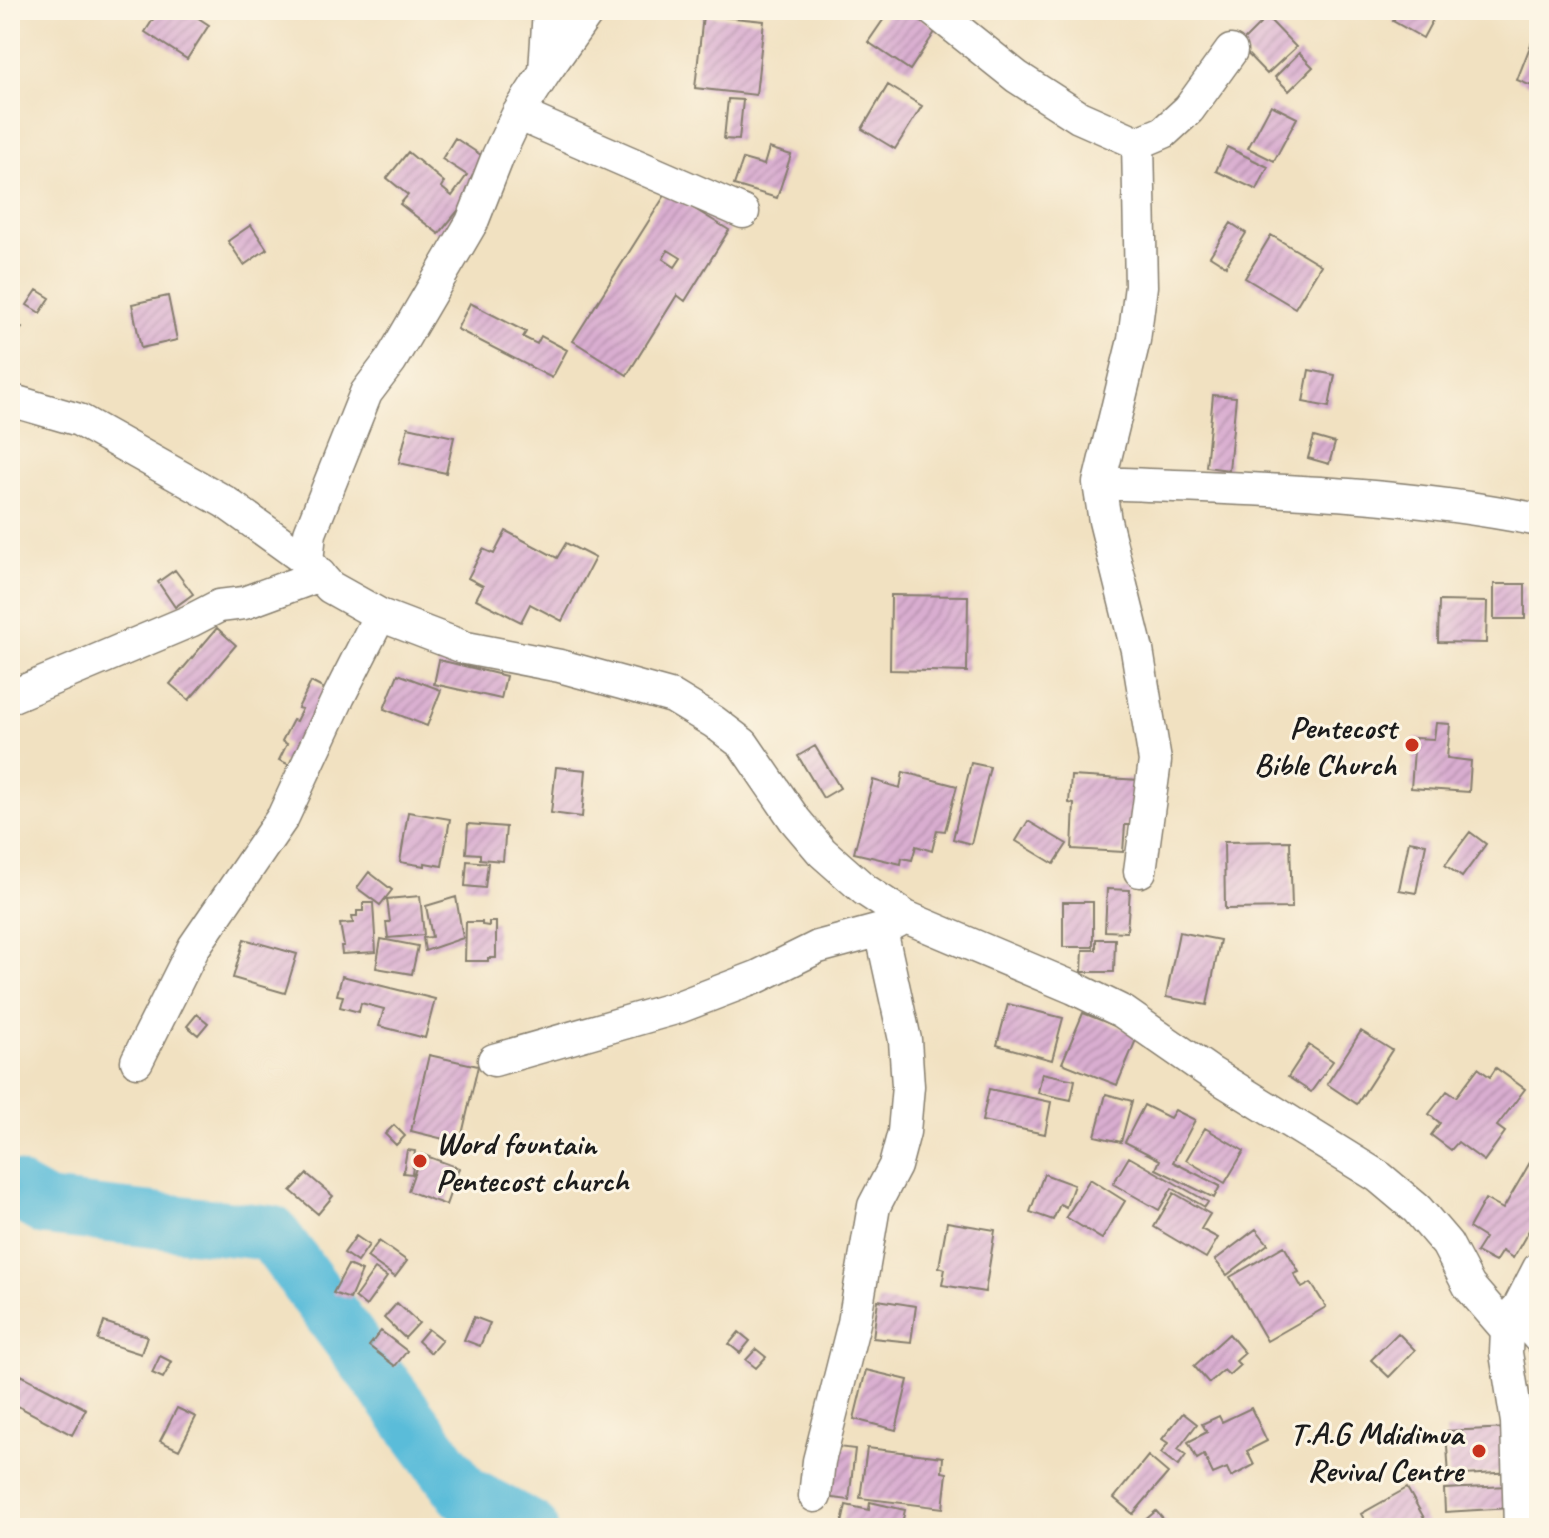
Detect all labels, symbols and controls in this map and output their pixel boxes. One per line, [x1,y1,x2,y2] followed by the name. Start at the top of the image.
[1254,707,1399,785] place label: Pentecost Bible Church
[1403,736,1421,754] marker: Pentecost Bible Church
[436,1123,630,1201] place label: Word fountain Pentecost church
[411,1152,429,1170] marker: Word fountain Pentecost church
[1290,1413,1466,1491] place label: T.A.G Mdidimua Revival Centre
[1470,1442,1488,1460] marker: T.A.G Mdidimua Revival Centre

